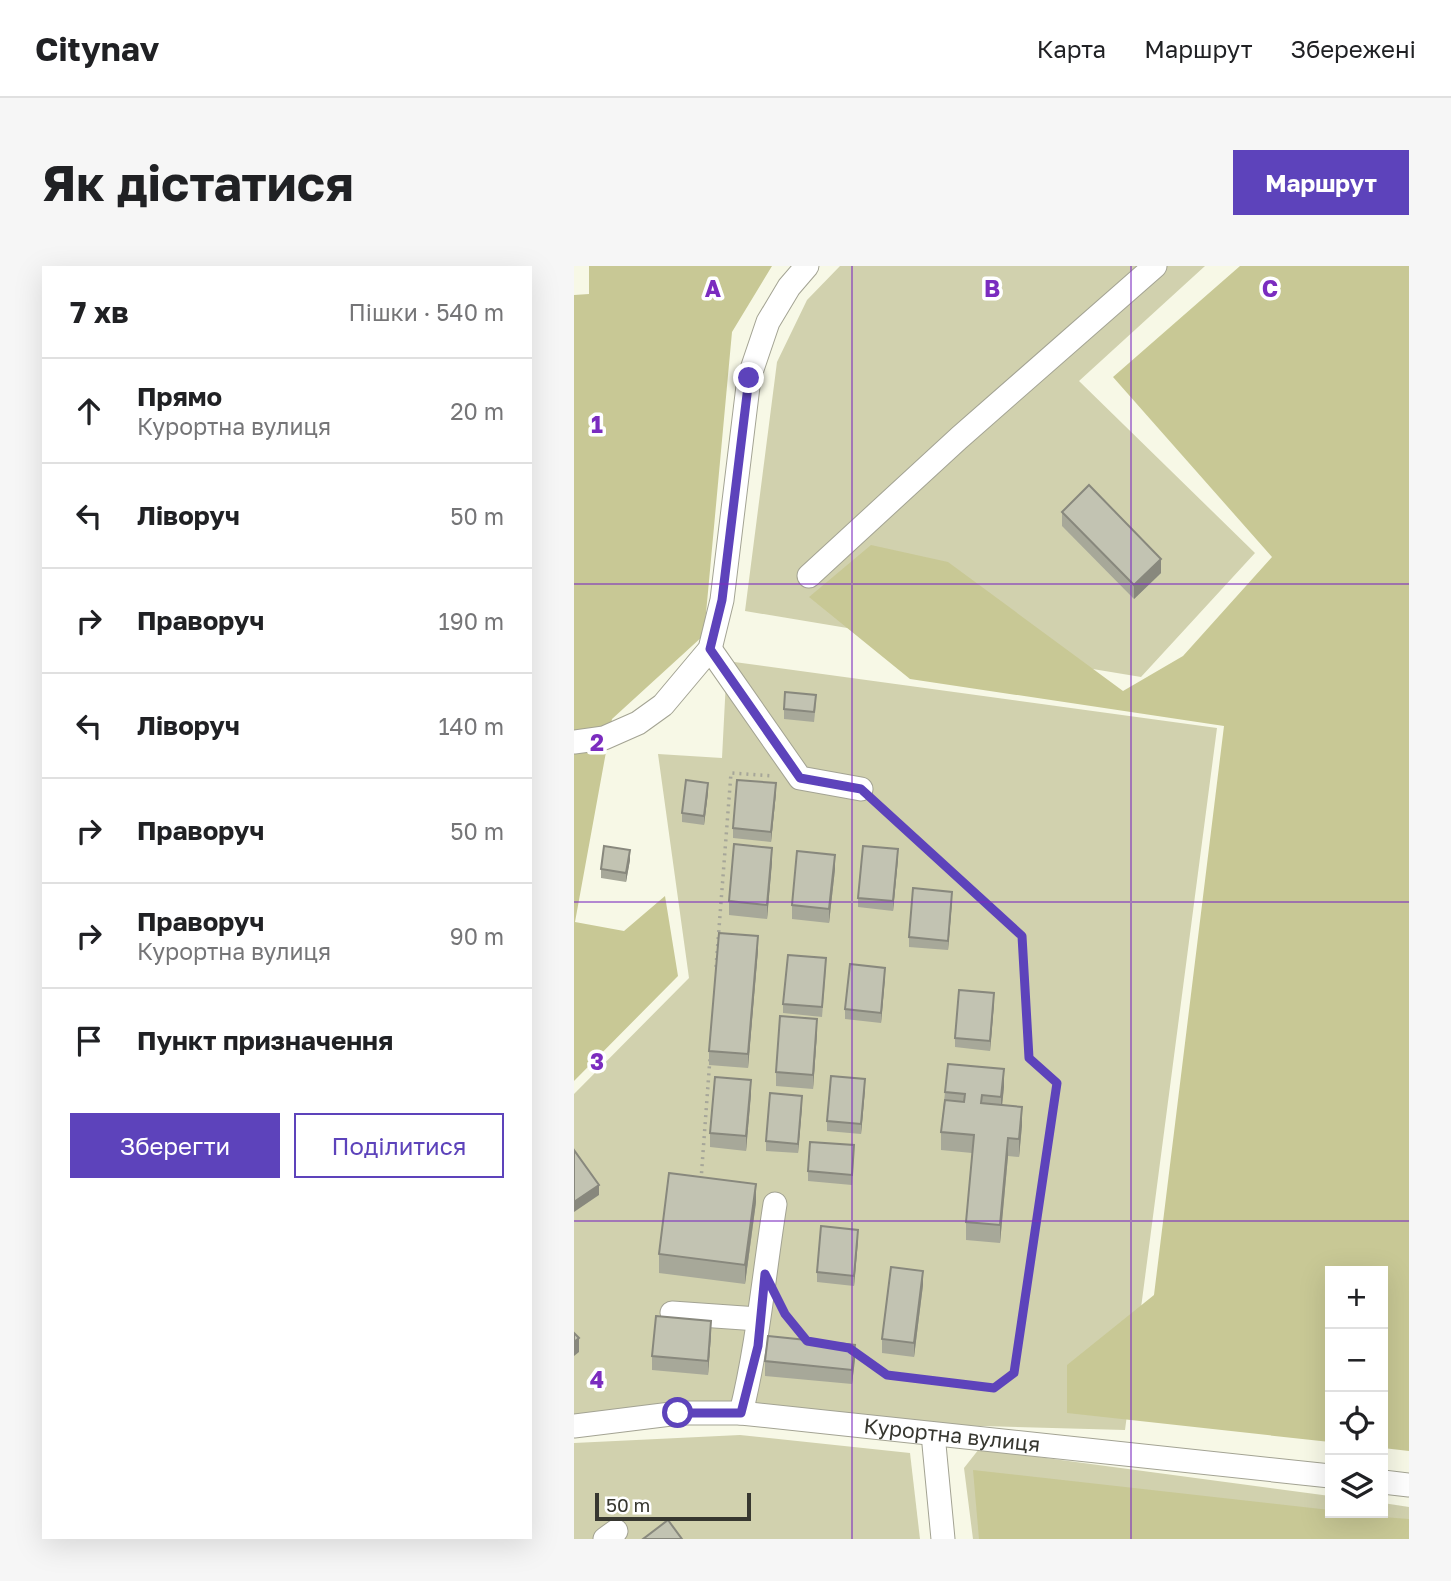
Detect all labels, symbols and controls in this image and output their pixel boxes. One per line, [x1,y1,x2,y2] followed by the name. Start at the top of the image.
[35,29,159,68] text: Citynav
[1037,34,1106,63] text: Карта
[1144,34,1253,63] text: Маршрут
[1291,34,1416,63] text: Збережені
[1233,150,1409,215] button: Маршрут
[42,153,354,212] text: Як дістатися
[705,274,722,302] text: A
[984,274,1000,302] text: B
[1262,274,1278,302] text: C
[70,294,129,330] text: 7 хв
[349,298,504,326] text: Пішки · 540 m
[733,362,764,393] route end
[137,381,222,412] text: Прямо
[70,392,108,430] icon: ahead
[450,397,504,425] text: 20 m
[591,410,603,438] text: 1
[137,412,331,440] text: Курортна вулиця
[70,497,108,535] icon: left
[137,500,240,531] text: Ліворуч
[450,502,504,530] text: 50 m
[70,602,108,640] icon: right
[137,605,265,636] text: Праворуч
[439,607,504,635] text: 190 m
[70,707,108,745] icon: left
[137,710,240,741] text: Ліворуч
[438,712,504,740] text: 140 m
[590,728,604,756] text: 2
[70,812,108,850] icon: right
[137,815,265,846] text: Праворуч
[450,817,504,845] text: 50 m
[137,906,265,937] text: Праворуч
[70,917,108,955] icon: right
[450,922,504,950] text: 90 m
[137,937,331,965] text: Курортна вулиця
[70,1022,108,1060] icon: arrive
[137,1025,393,1056] text: Пункт призначення
[590,1047,604,1075] text: 3
[70,1113,280,1178] button: Зберегти
[294,1113,504,1178] button: Поділитися
[1325,1266,1388,1518] map controls
[1325,1266,1388,1329] button: +
[1325,1329,1388,1392] button: −
[590,1365,604,1393] text: 4
[1325,1392,1388,1455] button: locate
[662,1397,693,1428] route start
[863,1412,1042,1457] street label: Курортна вулиця
[1325,1455,1388,1518] button: layers
[595,1490,751,1522] scale bar
[606,1493,650,1516] text: 50 m

